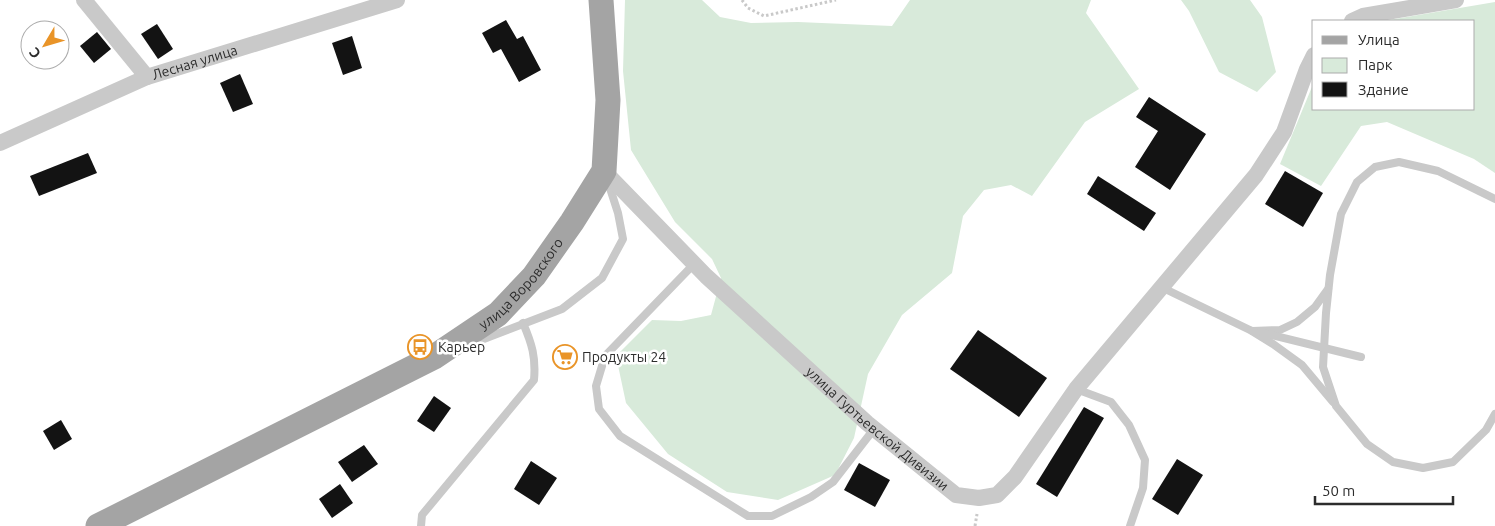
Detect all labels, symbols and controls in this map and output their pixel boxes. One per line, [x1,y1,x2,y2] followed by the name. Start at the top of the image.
[20,20,70,70] north arrow
[1312,20,1475,110] legend
[1358,31,1400,48] text: Улица
[150,42,239,83] street label: Лесная улица
[26,45,44,61] text: С
[1358,56,1393,73] text: Парк
[1358,81,1409,98] text: Здание
[476,235,566,333] street label: улица Воровского
[407,334,433,360] bus stop icon: Карьер
[438,339,485,355] place label: Карьер
[552,344,578,370] supermarket icon: Продукты 24
[582,349,666,365] place label: Продукты 24
[803,363,952,494] street label: улица Гуртьевской Дивизии
[1315,474,1452,506] scale bar
[1322,482,1355,499] text: 50 m

